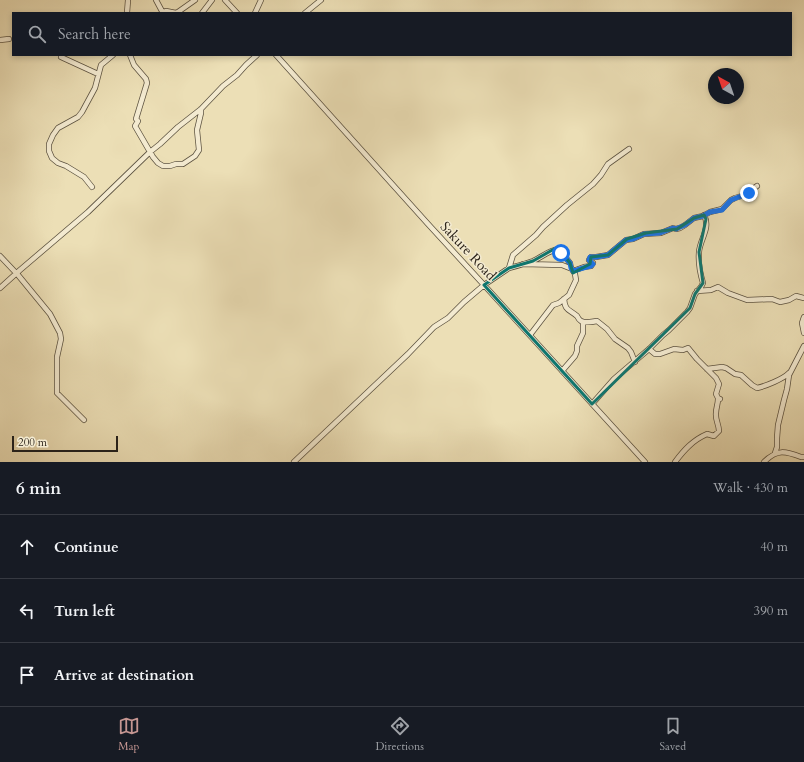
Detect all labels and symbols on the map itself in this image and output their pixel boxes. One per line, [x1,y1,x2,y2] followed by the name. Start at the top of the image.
[708,68,744,104] north arrow
[740,184,758,202] route end
[436,217,501,285] street label: Sakure Road
[552,244,570,262] route start
[12,434,118,453] scale bar

